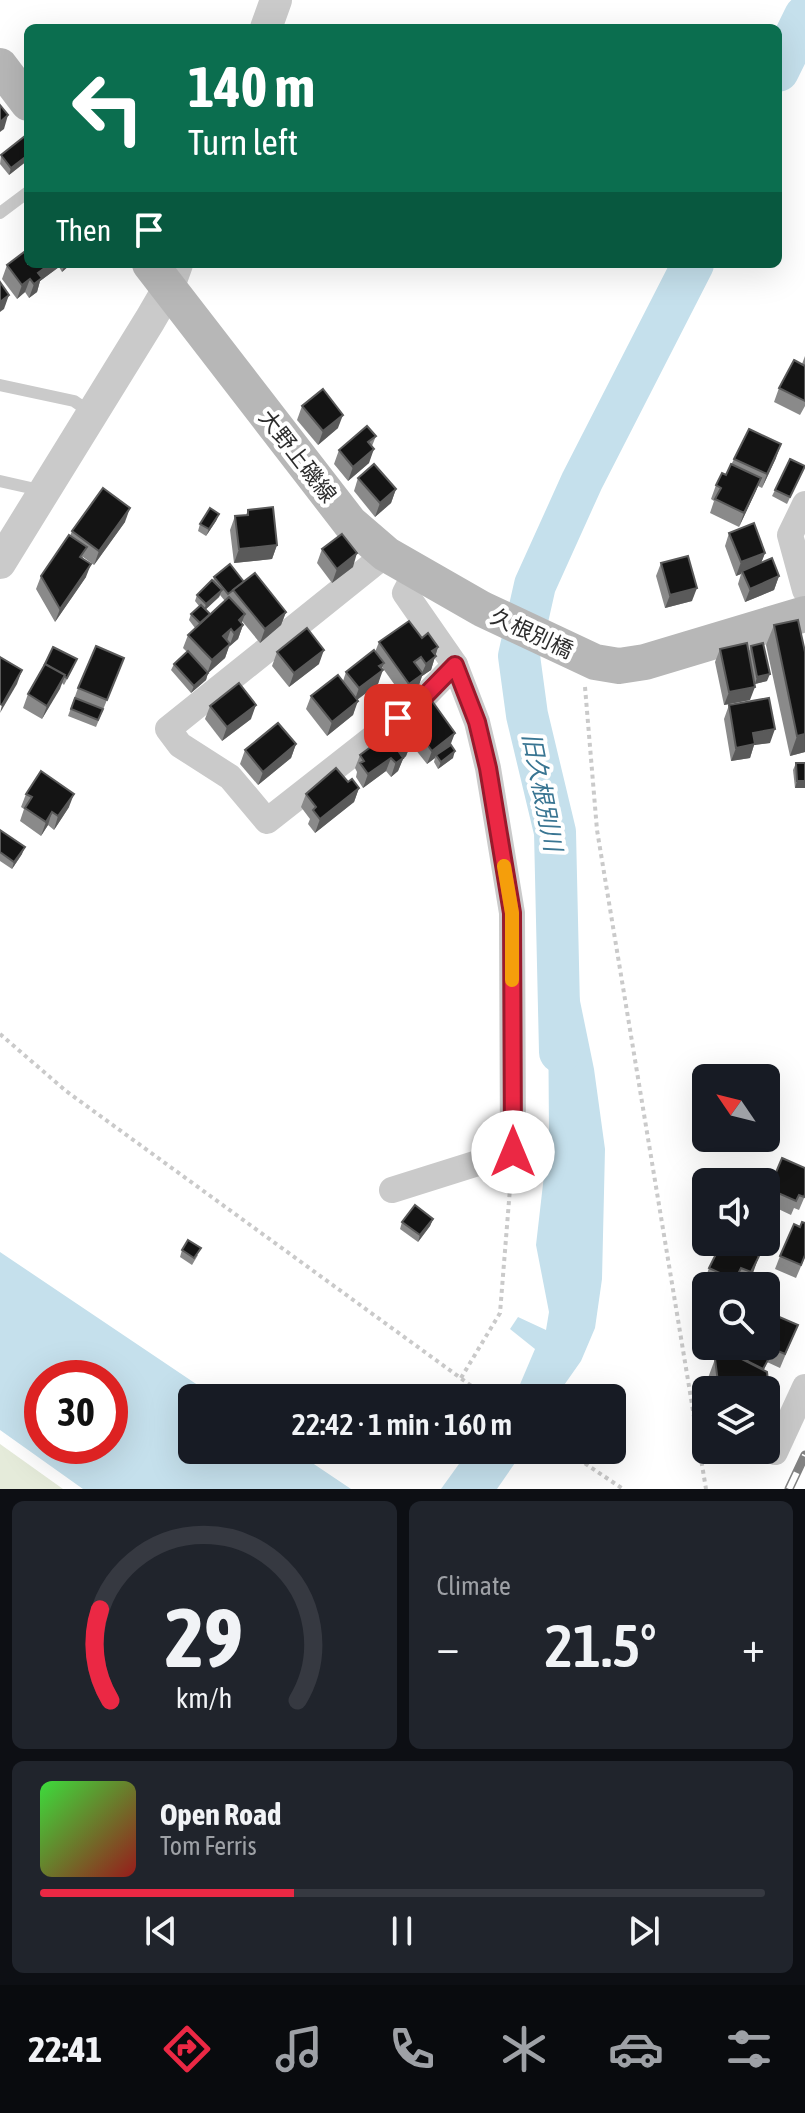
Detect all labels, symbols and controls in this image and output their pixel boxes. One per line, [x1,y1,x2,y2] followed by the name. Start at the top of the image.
[188,55,315,119] text: 140 m
[56,56,160,160] icon: left
[188,121,298,163] text: Turn left
[127,208,171,252] icon: arrive
[56,213,111,247] text: Then
[254,405,342,507] street label: 大野上磯線
[487,603,577,663] street label: 久根別橋
[364,684,432,752] pin
[376,696,420,740] icon: arrive
[518,730,568,856] water label: 旧久根別川
[692,1064,780,1152] north arrow
[692,1064,780,1464] map controls
[471,1110,555,1194] position arrow
[692,1168,780,1256] button: sound
[692,1272,780,1360] button: search
[24,1360,128,1464] speed limit sign: 30
[692,1376,780,1464] button: layers
[292,1407,512,1441] text: 22:42 · 1 min · 160 m
[437,1571,511,1601] text: Climate
[165,1589,243,1685] text: 29
[545,1611,657,1680] text: 21.5°
[437,1621,459,1671] text: −
[742,1621,765,1671] text: +
[176,1681,233,1714] text: km/h
[160,1797,281,1831] text: Open Road
[160,1831,257,1861] text: Tom Ferris
[139,1909,183,1953] icon: previous
[380,1909,424,1953] icon: pause
[622,1909,666,1953] icon: next
[159,2021,215,2077] icon: directions
[271,2021,327,2077] icon: music
[384,2021,440,2077] icon: phone
[496,2021,552,2077] icon: climate
[608,2021,664,2077] icon: car
[721,2021,777,2077] icon: filters
[28,2028,102,2070] text: 22:41

